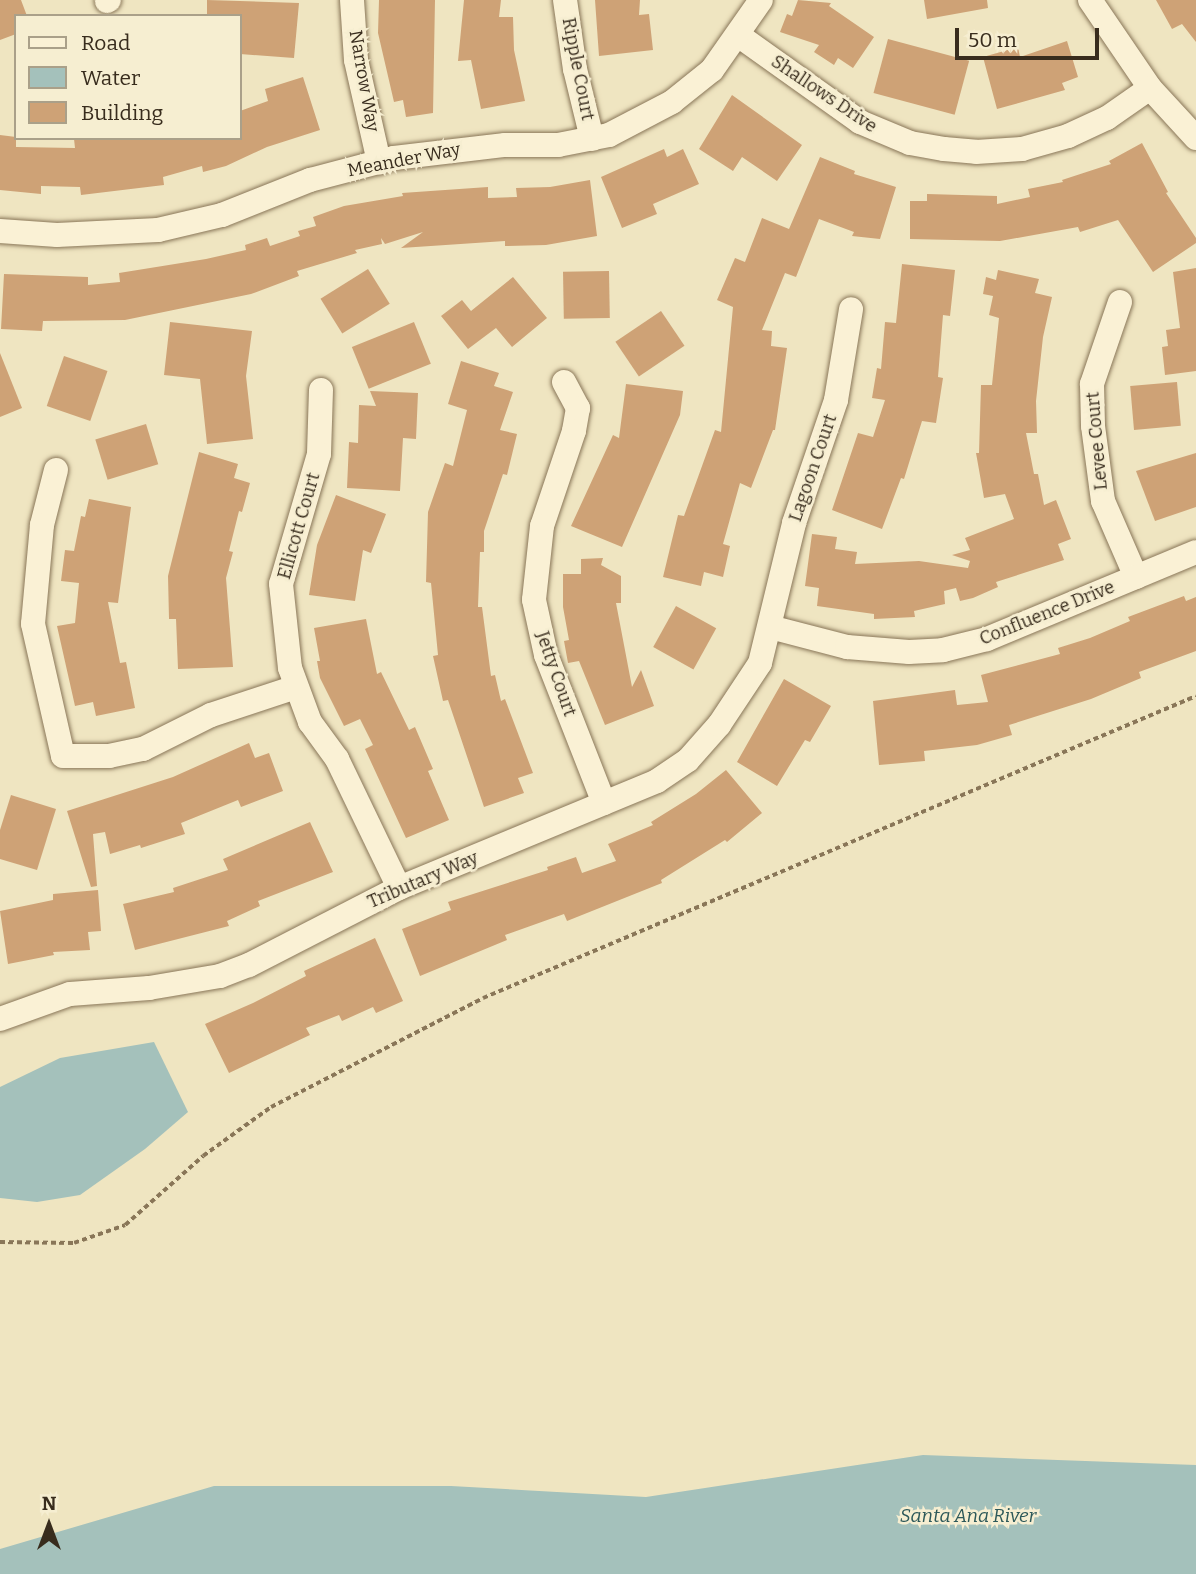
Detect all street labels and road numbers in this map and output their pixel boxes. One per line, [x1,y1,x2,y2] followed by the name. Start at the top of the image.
[557,16,599,122] street label: Ripple Court
[344,29,384,133] street label: Narrow Way
[767,51,881,137] street label: Shallows Drive
[346,138,462,182] street label: Meander Way
[1082,391,1112,491] street label: Levee Court
[785,411,841,525] street label: Lagoon Court
[273,470,325,582] street label: Ellicott Court
[976,576,1118,650] street label: Confluence Drive
[531,629,581,719] street label: Jetty Court
[364,847,482,913] street label: Tributary Way

